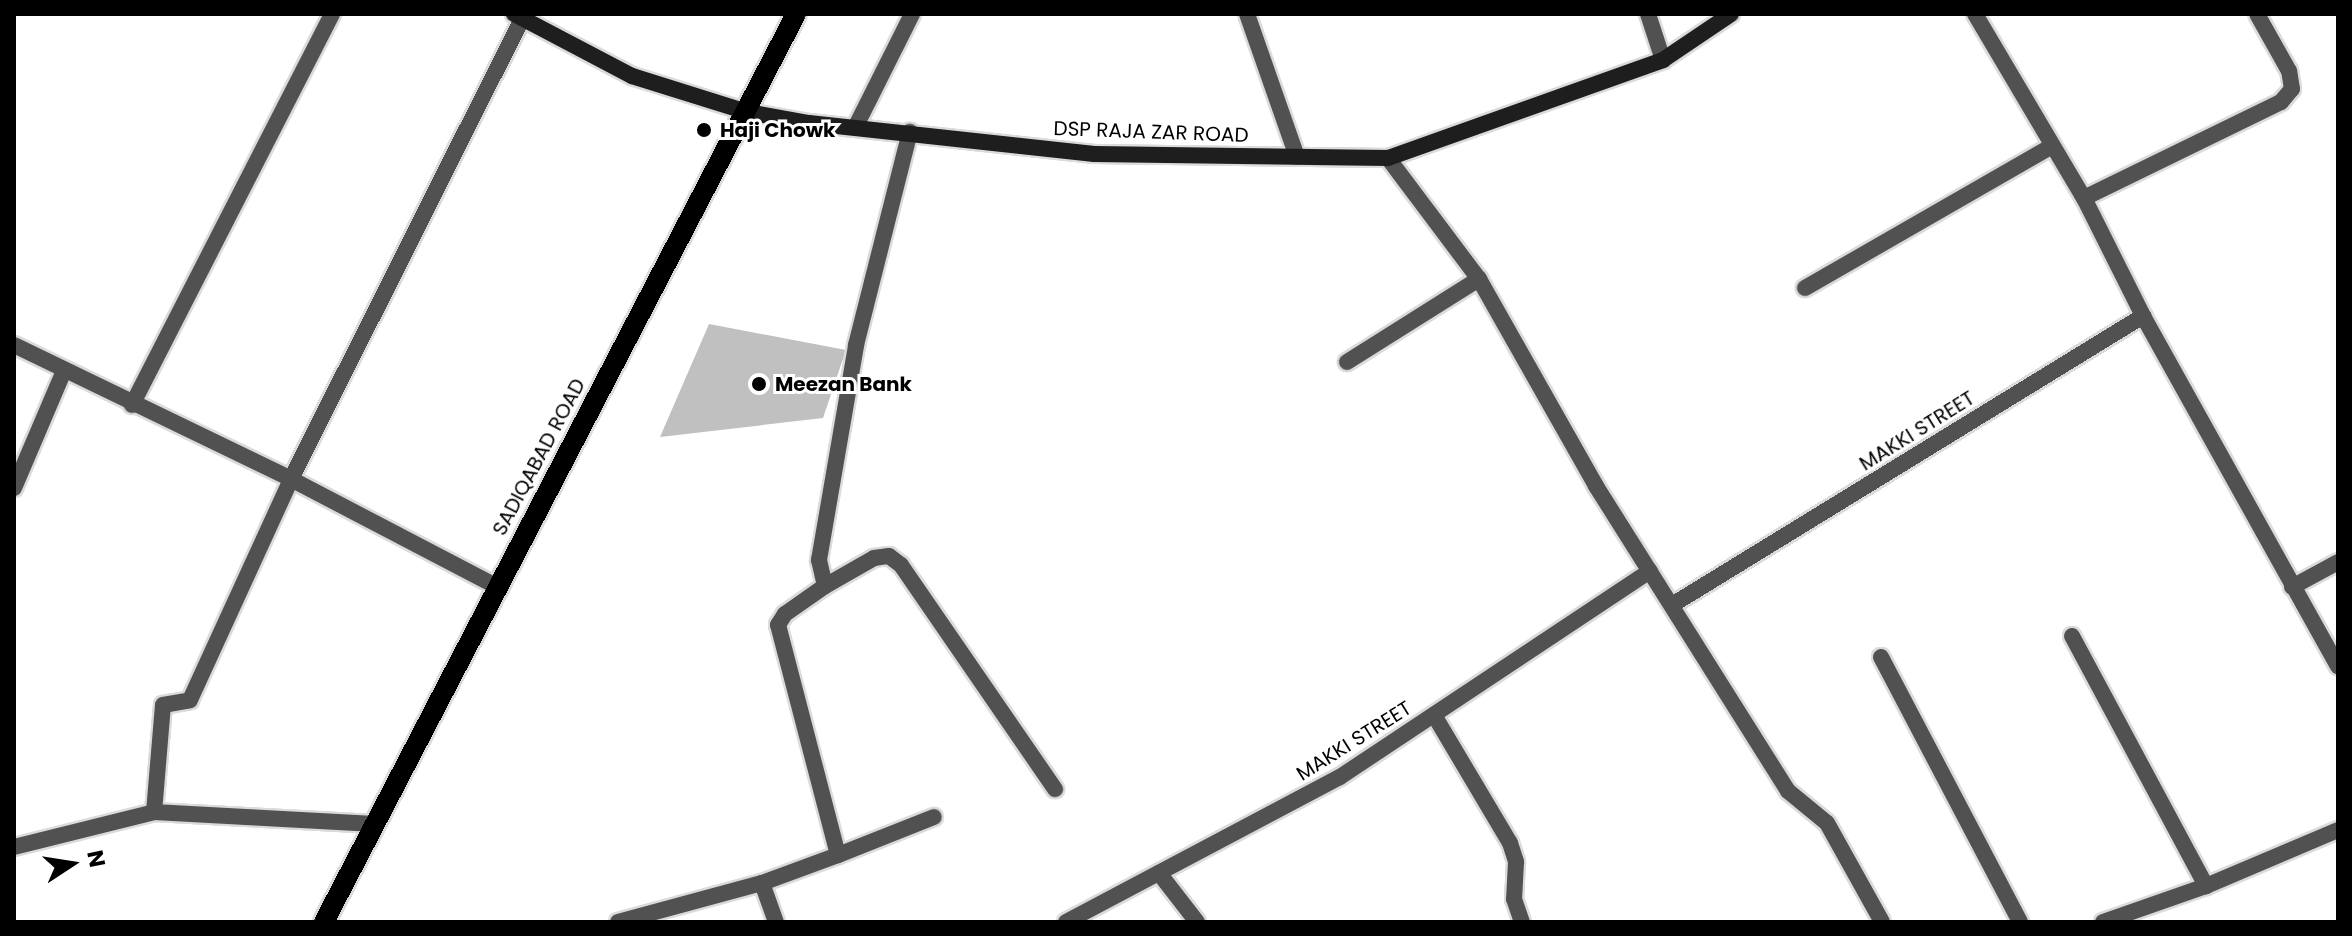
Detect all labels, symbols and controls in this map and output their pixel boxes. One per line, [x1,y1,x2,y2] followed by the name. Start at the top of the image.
[1053,117,1249,147] street label: DSP RAJA ZAR ROAD
[720,118,835,142] place label: Haji Chowk
[695,121,713,139] marker: Haji Chowk
[775,372,912,396] place label: Meezan Bank
[488,374,590,540] street label: SADIQABAD ROAD
[750,375,768,393] marker: Meezan Bank
[1855,386,1979,476] street label: MAKKI STREET
[1292,696,1416,786] street label: MAKKI STREET
[32,824,112,904] north arrow
[79,848,113,870] text: N

